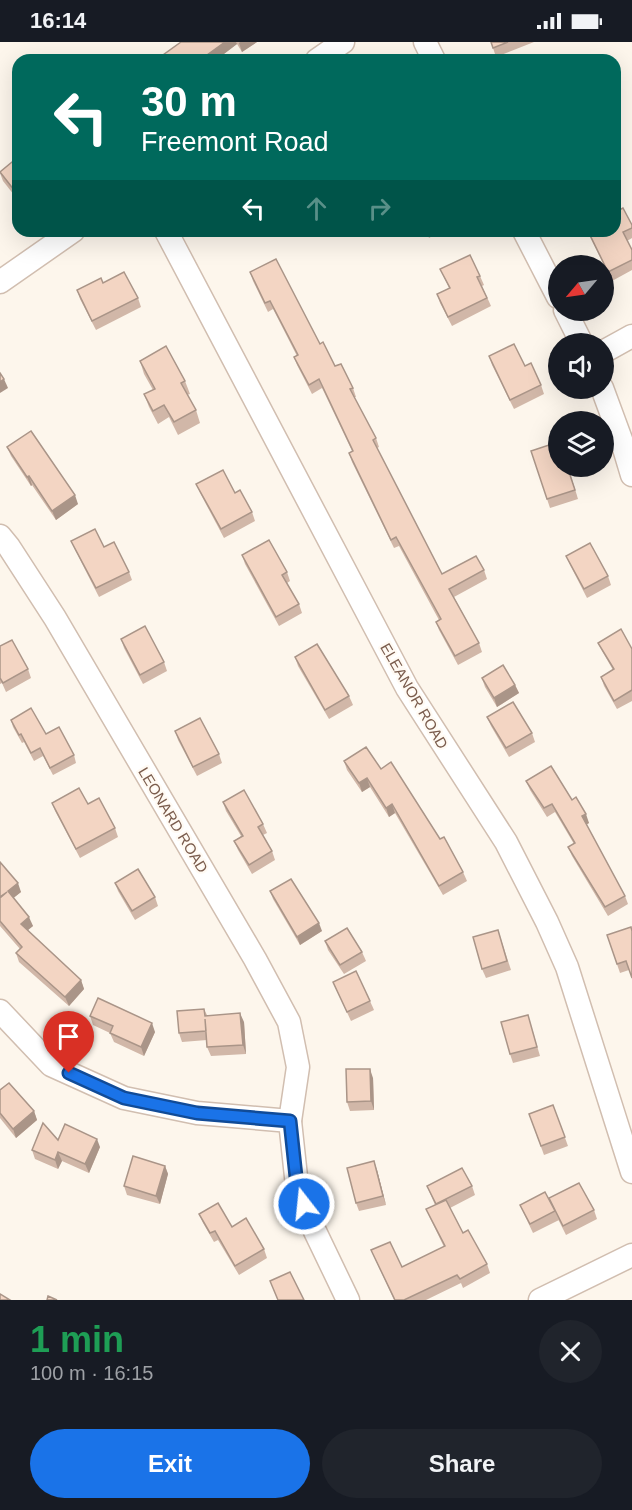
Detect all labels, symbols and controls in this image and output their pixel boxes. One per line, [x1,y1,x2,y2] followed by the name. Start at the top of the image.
[30,8,86,33] text: 16:14
[42,78,120,156] icon: left
[141,78,237,125] text: 30 m
[141,127,329,157] text: Freemont Road
[237,192,270,225] icon: left
[300,192,333,225] icon: ahead
[363,192,396,225] icon: right
[548,255,614,321] north arrow
[548,255,614,477] map controls
[548,333,614,399] button: sound
[548,411,614,477] button: layers
[377,640,452,752] street label: ELEANOR ROAD
[135,764,212,876] street label: LEONARD ROAD
[43,1011,94,1073] pin
[52,1020,85,1053] icon: arrive
[272,1172,336,1236] position arrow
[30,1319,124,1360] text: 1 min
[539,1320,602,1383] button: close
[30,1362,153,1384] text: 100 m · 16:15
[30,1429,310,1498] button: Exit
[322,1429,602,1498] button: Share

